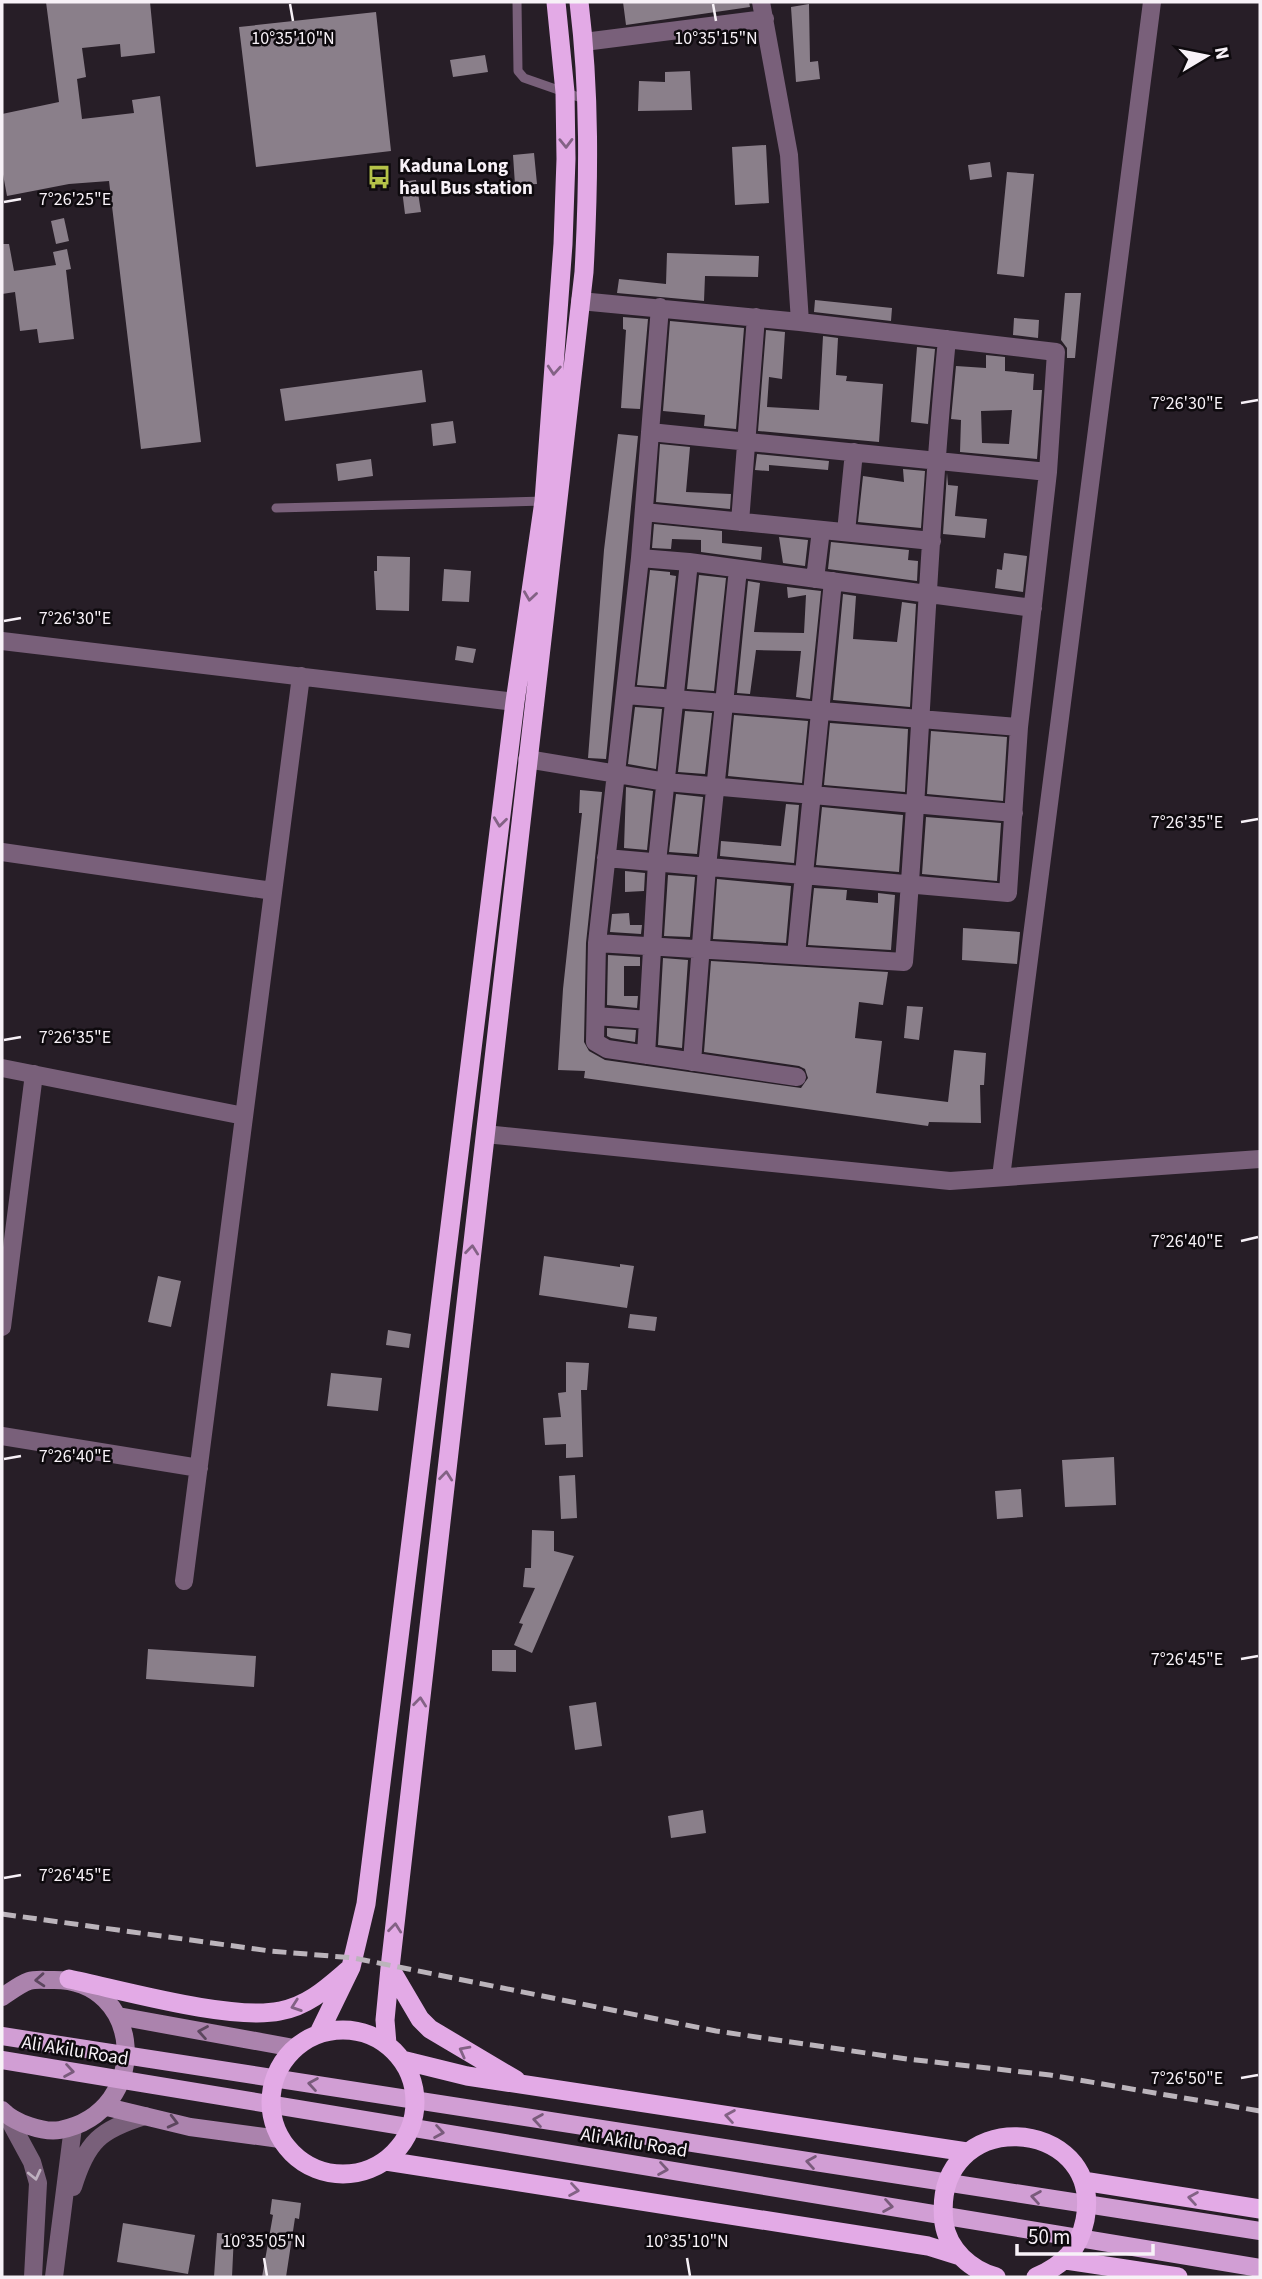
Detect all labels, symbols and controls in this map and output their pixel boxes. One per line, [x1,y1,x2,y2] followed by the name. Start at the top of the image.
[1171,21,1241,91] north arrow
[251,26,335,51] text: 10°35'10"N
[674,26,758,51] text: 10°35'15"N
[1207,45,1236,62] text: N
[558,138,573,149] one-way arrow
[399,153,533,202] place label: Kaduna Long haul Bus station
[365,163,393,191] bus stop icon: Kaduna Long haul Bus station
[39,187,111,212] text: 7°26'25"E
[547,365,562,376] one-way arrow
[1151,391,1223,416] text: 7°26'30"E
[523,590,538,602] one-way arrow
[39,606,111,631] text: 7°26'30"E
[1151,810,1223,835] text: 7°26'35"E
[493,816,508,828] one-way arrow
[39,1025,111,1050] text: 7°26'35"E
[1151,1229,1223,1254] text: 7°26'40"E
[464,1244,479,1256] one-way arrow
[39,1444,111,1469] text: 7°26'40"E
[438,1470,453,1481] one-way arrow
[1151,1647,1223,1672] text: 7°26'45"E
[413,1696,428,1708] one-way arrow
[39,1863,111,1888] text: 7°26'45"E
[387,1922,402,1933] one-way arrow
[34,1972,45,1987] one-way arrow
[290,1998,303,2012] one-way arrow
[197,2025,209,2040] one-way arrow
[20,2029,130,2073] street label: Ali Akilu Road
[459,2045,471,2059] one-way arrow
[63,2063,75,2078] one-way arrow
[1151,2066,1223,2091] text: 7°26'50"E
[307,2077,319,2092] one-way arrow
[724,2109,735,2124] one-way arrow
[532,2112,544,2127] one-way arrow
[167,2114,179,2129] one-way arrow
[579,2121,689,2165] street label: Ali Akilu Road
[433,2124,445,2139] one-way arrow
[805,2155,817,2170] one-way arrow
[657,2161,669,2176] one-way arrow
[27,2169,42,2181] one-way arrow
[569,2182,580,2197] one-way arrow
[1030,2190,1042,2205] one-way arrow
[1187,2191,1199,2206] one-way arrow
[882,2198,893,2213] one-way arrow
[1017,2212,1154,2256] scale bar
[1028,2222,1070,2252] text: 50 m
[222,2229,306,2254] text: 10°35'05"N
[645,2229,729,2254] text: 10°35'10"N

